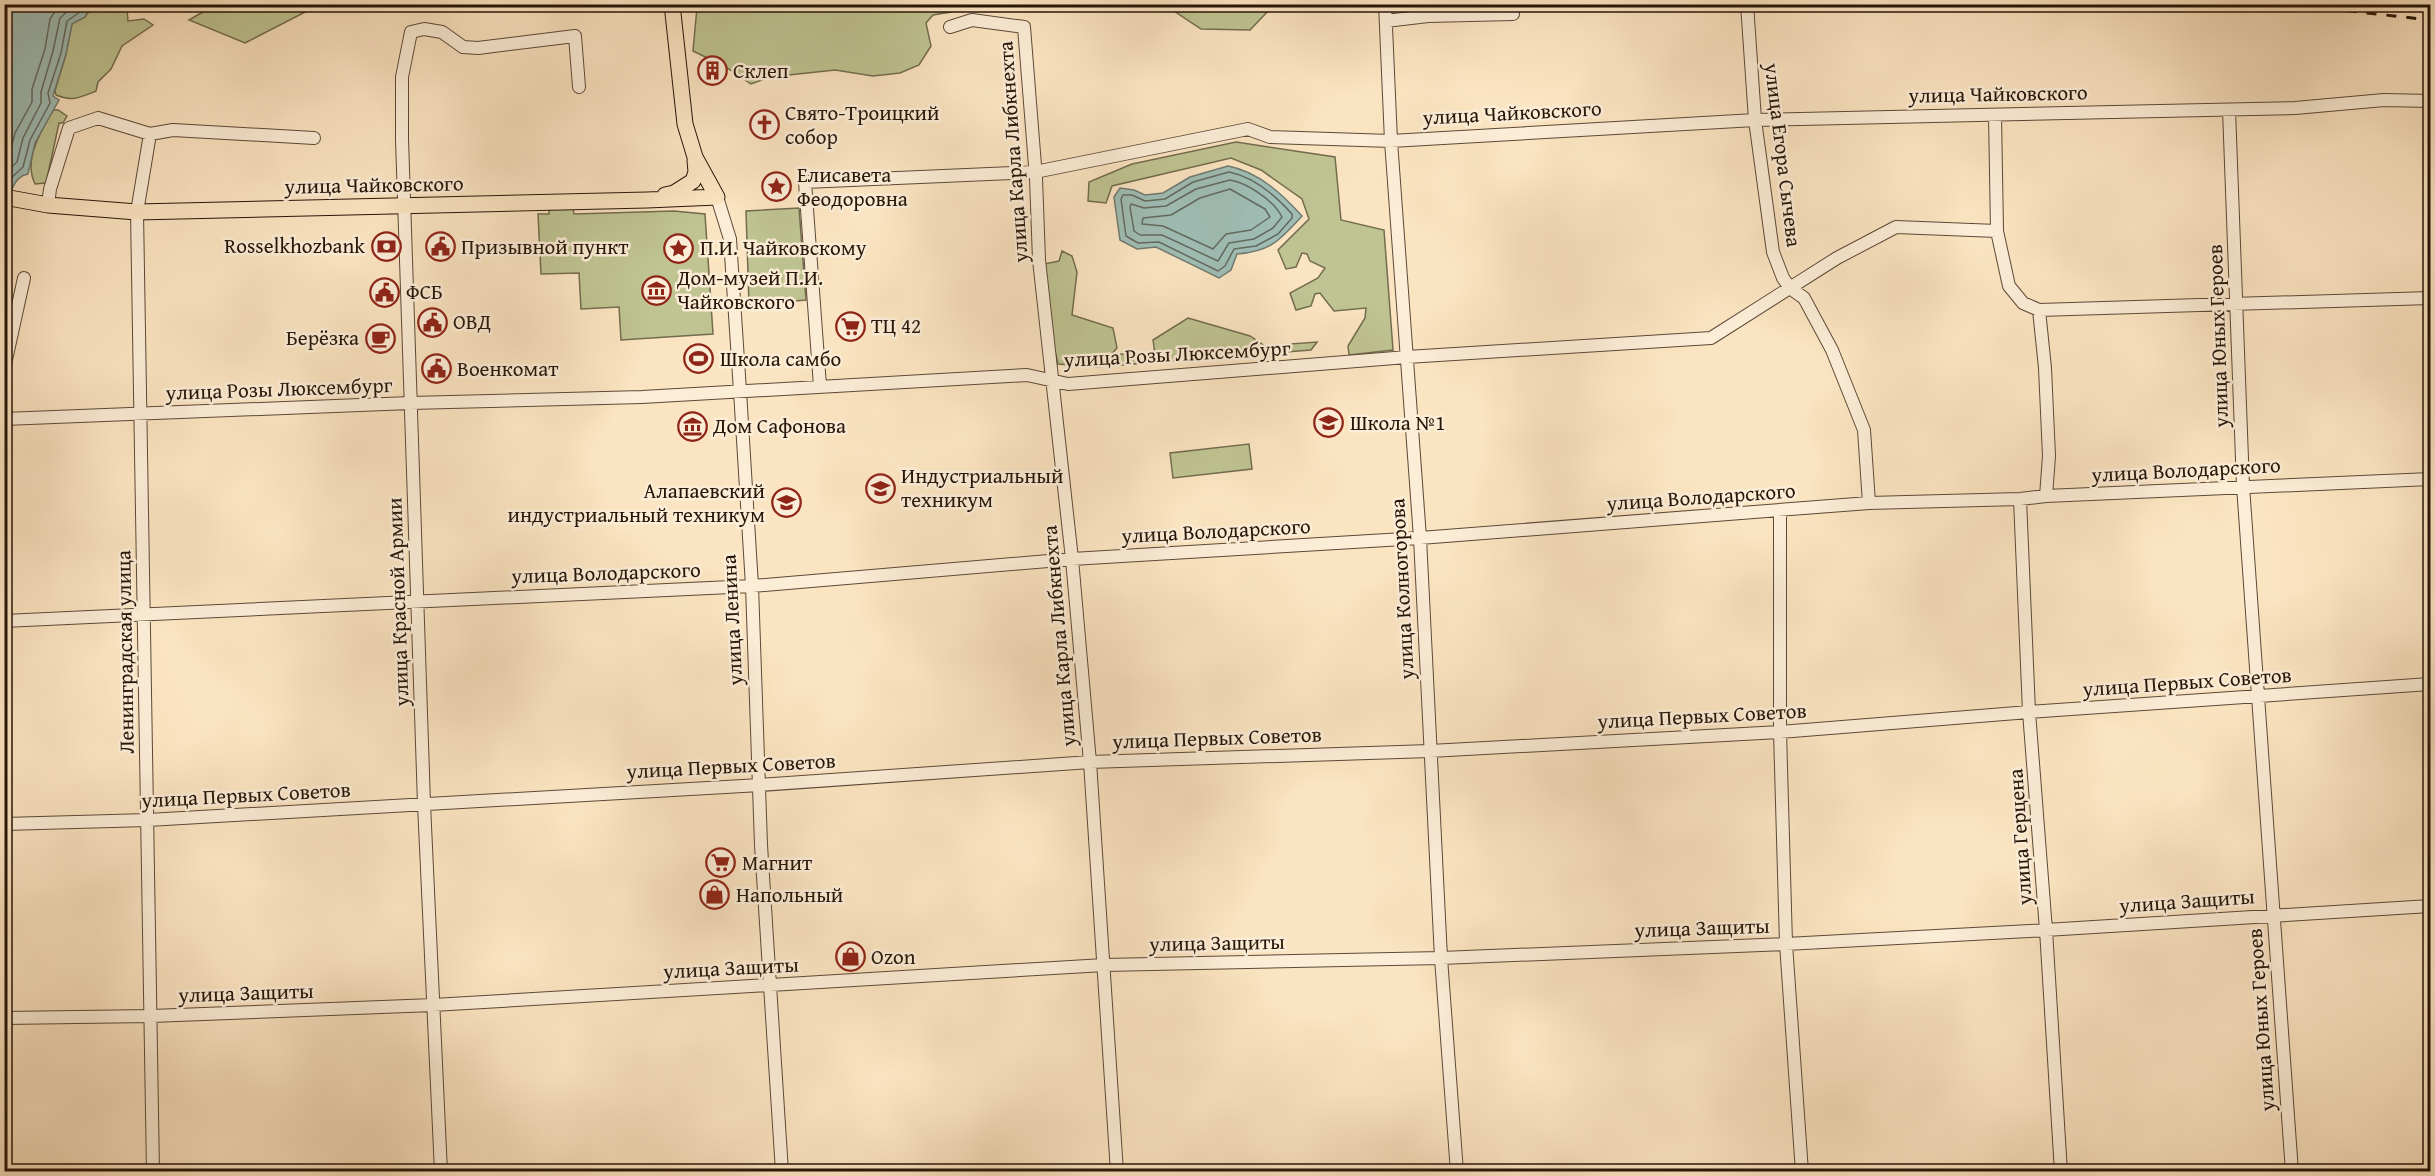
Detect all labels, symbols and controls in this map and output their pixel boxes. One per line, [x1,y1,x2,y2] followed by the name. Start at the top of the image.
[989,40,1036,265] street label: улица Карла Либкнехта
[696,55,728,87] building icon: Склеп
[733,55,789,86] place label: Склеп
[1757,60,1810,249] street label: улица Егора Сычева
[1907,76,2088,111] street label: улица Чайковского
[1421,92,1602,133] street label: улица Чайковского
[785,97,940,152] place label: Свято-Троицкий собор
[748,109,780,141] church icon: Свято-Троицкий собор
[797,159,908,214] place label: Елисавета Феодоровна
[283,167,464,202] street label: улица Чайковского
[760,171,792,203] place icon: Елисавета Феодоровна
[224,230,365,261] place label: Rosselkhozbank
[370,230,402,262] bank icon: Rosselkhozbank
[424,231,456,263] public building icon: Призывной пункт
[461,231,628,262] place label: Призывной пункт
[663,232,695,264] place icon: П.И. Чайковскому
[700,232,867,263] place label: П.И. Чайковскому
[2199,244,2236,429] street label: улица Юных Героев
[676,262,823,317] place label: Дом-музей П.И. Чайковского
[640,274,672,306] museum icon: Дом-музей П.И. Чайковского
[369,276,401,308] public building icon: ФСБ
[406,276,443,307] place label: ФСБ
[416,306,448,338] public building icon: ОВД
[453,306,491,337] place label: ОВД
[834,310,866,342] supermarket icon: ТЦ 42
[871,310,921,341] place label: ТЦ 42
[286,322,359,353] place label: Берёзка
[364,322,396,354] cafe icon: Берёзка
[1062,332,1291,375] street label: улица Розы Люксембург
[683,343,715,375] sports icon: Школа самбо
[720,343,841,374] place label: Школа самбо
[420,353,452,385] public building icon: Военкомат
[457,353,559,384] place label: Военкомат
[164,369,393,408] street label: улица Розы Люксембург
[1313,407,1345,439] school or university icon: Школа №1
[1350,407,1445,438] place label: Школа №1
[676,410,708,442] museum icon: Дом Сафонова
[712,410,846,441] place label: Дом Сафонова
[2090,449,2281,490] street label: улица Володарского
[901,460,1064,515] place label: Индустриальный техникум
[864,472,896,504] school or university icon: Индустриальный техникум
[1604,474,1797,519] street label: улица Володарского
[507,475,765,530] place label: Алапаевский индустриальный техникум
[770,487,802,519] school or university icon: Алапаевский индустриальный техникум
[378,497,417,708] street label: улица Красной Армии
[1381,498,1422,681] street label: улица Колногорова
[1120,510,1311,551] street label: улица Володарского
[1033,524,1084,749] street label: улица Карла Либкнехта
[107,550,142,754] street label: Ленинградская улица
[510,554,701,591] street label: улица Володарского
[713,554,750,687] street label: улица Ленина
[2080,659,2293,704] street label: улица Первых Советов
[1595,695,1807,737] street label: улица Первых Советов
[1111,718,1322,757] street label: улица Первых Советов
[624,745,836,787] street label: улица Первых Советов
[1999,768,2040,907] street label: улица Герцена
[139,774,351,816] street label: улица Первых Советов
[705,847,737,879] supermarket icon: Магнит
[742,847,812,878] place label: Магнит
[699,879,731,911] shop icon: Напольный
[736,879,843,910] place label: Напольный
[2117,880,2256,921] street label: улица Защиты
[1633,910,1771,945] street label: улица Защиты
[1148,926,1285,959] street label: улица Защиты
[2239,927,2282,1114] street label: улица Юных Героев
[834,941,866,973] shop icon: Ozon
[871,941,916,972] place label: Ozon
[661,948,800,987] street label: улица Защиты
[177,975,315,1010] street label: улица Защиты

